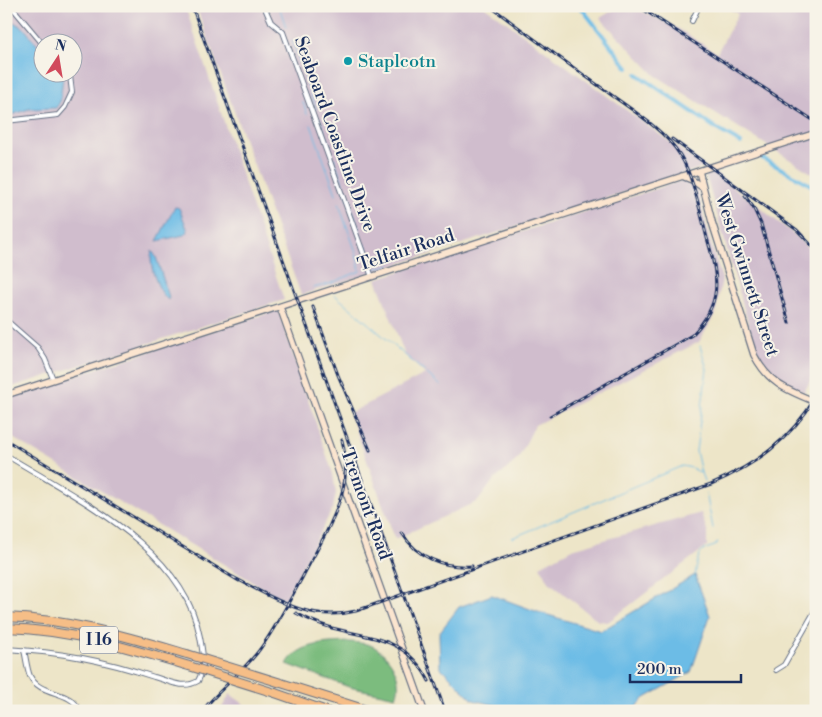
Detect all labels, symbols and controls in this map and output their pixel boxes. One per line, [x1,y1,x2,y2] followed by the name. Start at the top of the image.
[32,32,82,82] north arrow
[289,33,381,235] street label: Seaboard Coastline Drive
[53,36,68,56] text: N
[358,50,436,73] place label: Staplcotn
[342,55,354,67] marker: Staplcotn
[710,190,784,360] street label: West Gwinnett Street
[355,223,458,276] street label: Telfair Road
[335,445,397,564] street label: Tremont Road
[80,626,118,654] road number: I 16
[630,652,741,684] scale bar
[637,660,682,679] text: 200 m

